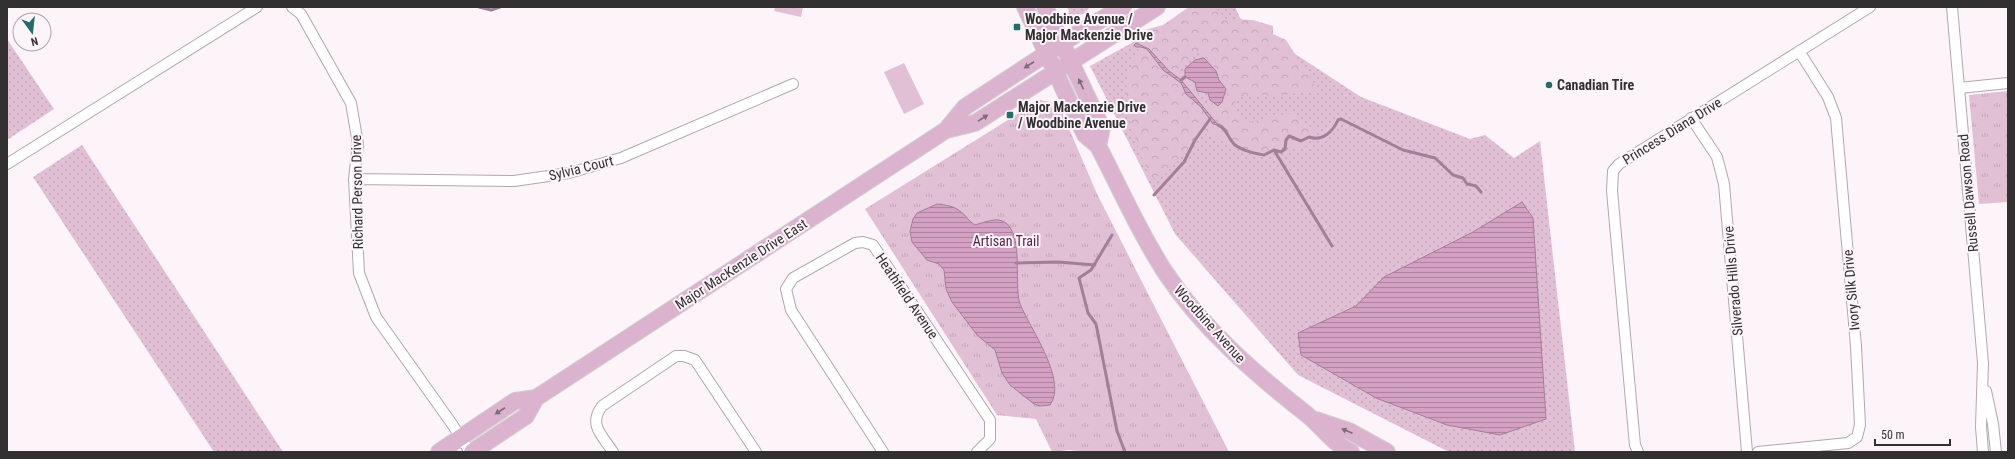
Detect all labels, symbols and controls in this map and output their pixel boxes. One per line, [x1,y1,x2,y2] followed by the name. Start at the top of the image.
[1025,11,1153,43] place label: Woodbine Avenue / Major Mackenzie Drive
[12,12,52,52] north arrow
[1012,22,1022,32] marker: Woodbine Avenue / Major Mackenzie Drive
[29,34,39,48] text: N
[1024,61,1034,69] one-way arrow
[1557,77,1634,93] place label: Canadian Tire
[1078,79,1084,90] one-way arrow
[1544,80,1554,90] marker: Canadian Tire
[1620,94,1725,168] street label: Princess Diana Drive
[1018,99,1146,131] place label: Major Mackenzie Drive / Woodbine Avenue
[1005,110,1015,120] marker: Major Mackenzie Drive / Woodbine Avenue
[977,114,989,121] one-way arrow
[1955,133,1981,253] street label: Russell Dawson Road
[348,134,366,249] street label: Richard Person Drive
[547,152,615,184] street label: Sylvia Court
[672,215,810,313] street label: Major MacKenzie Drive East
[1720,225,1746,336] street label: Silverado Hills Drive
[973,233,1039,249] park label: Artisan Trail
[1839,249,1862,331] street label: Ivory Silk Drive
[872,250,942,342] street label: Heathfield Avenue
[1171,282,1249,366] street label: Woodbine Avenue
[495,407,505,415] one-way arrow
[1875,421,1950,447] scale bar
[1341,428,1353,434] one-way arrow
[1881,428,1905,442] text: 50 m

